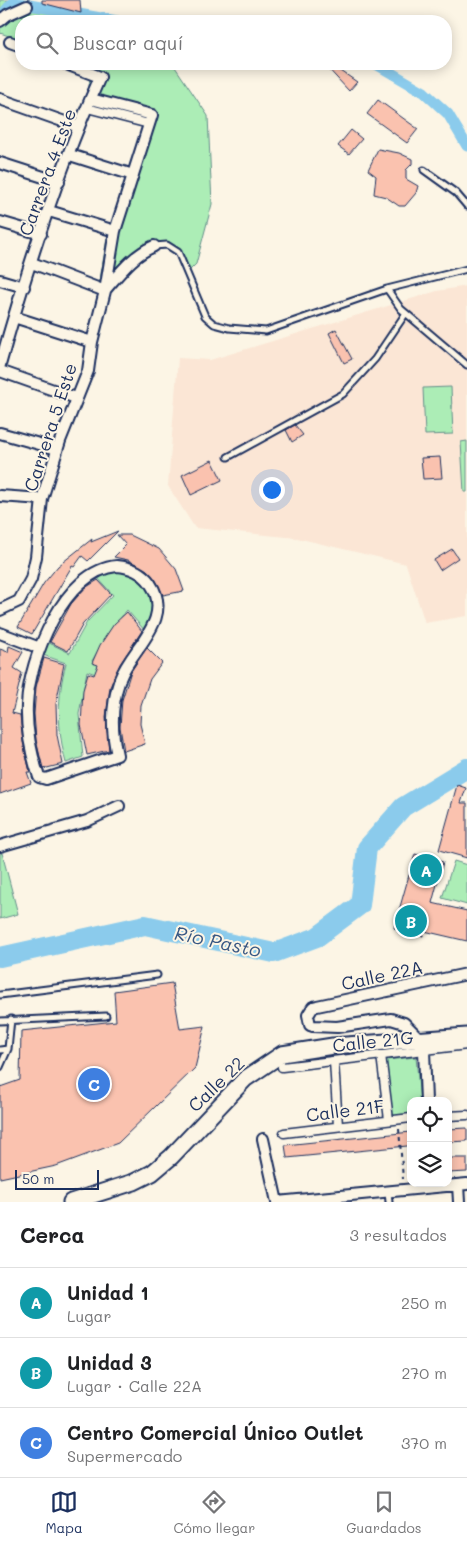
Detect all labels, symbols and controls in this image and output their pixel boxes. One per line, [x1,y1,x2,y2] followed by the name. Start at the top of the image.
[15,15,452,70] search box
[33,29,61,57] icon: search
[73,30,183,55] text: Buscar aquí
[13,105,81,239] street label: Carrera 4 Este
[18,360,82,494] street label: Carrera 5 Este
[259,477,285,503] your location
[410,851,442,889] pin: A
[395,902,427,940] pin: B
[172,920,264,962] water label: Río Pasto
[339,955,425,995] street label: Calle 22A
[331,1025,415,1057] street label: Calle 21G
[182,1051,250,1117] street label: Calle 22
[78,1065,110,1103] pin: C
[305,1093,385,1127] street label: Calle 21F
[407,1097,452,1187] map controls
[407,1097,452,1142] button: locate
[407,1142,452,1187] button: layers
[15,1167,99,1190] scale bar
[22,1169,54,1188] text: 50 m
[20,1221,85,1248] text: Cerca
[350,1224,447,1245] text: 3 resultados
[67,1280,149,1305] text: Unidad 1
[30,1292,42,1313] text: A
[401,1292,447,1313] text: 250 m
[67,1305,111,1326] text: Lugar
[67,1350,152,1375] text: Unidad 3
[31,1362,41,1383] text: B
[401,1362,447,1383] text: 270 m
[67,1375,202,1396] text: Lugar · Calle 22A
[67,1420,363,1445] text: Centro Comercial Único Outlet
[30,1432,42,1453] text: C
[401,1432,447,1453] text: 370 m
[67,1445,182,1466] text: Supermercado
[45,1488,83,1537] tab: Mapa
[174,1488,255,1537] tab: Cómo llegar
[346,1488,422,1537] tab: Guardados

